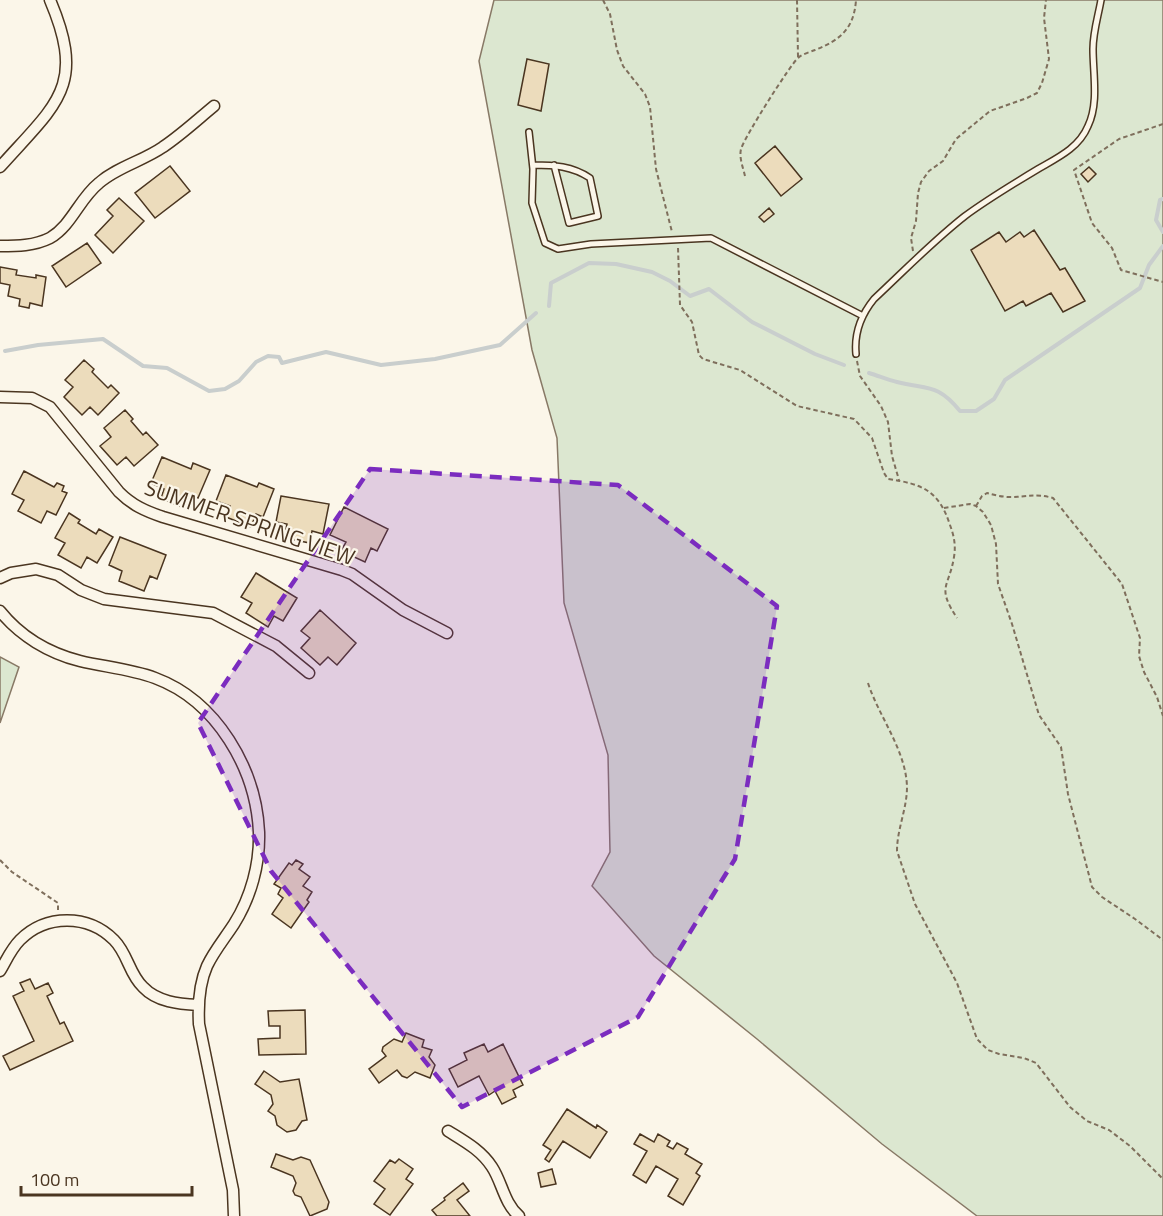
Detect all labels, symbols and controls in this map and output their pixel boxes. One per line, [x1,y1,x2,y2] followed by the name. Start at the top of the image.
[140,470,360,574] street label: SUMMER SPRING VIEW
[21,1159,192,1197] scale bar
[30,1166,79,1193] text: 100 m

